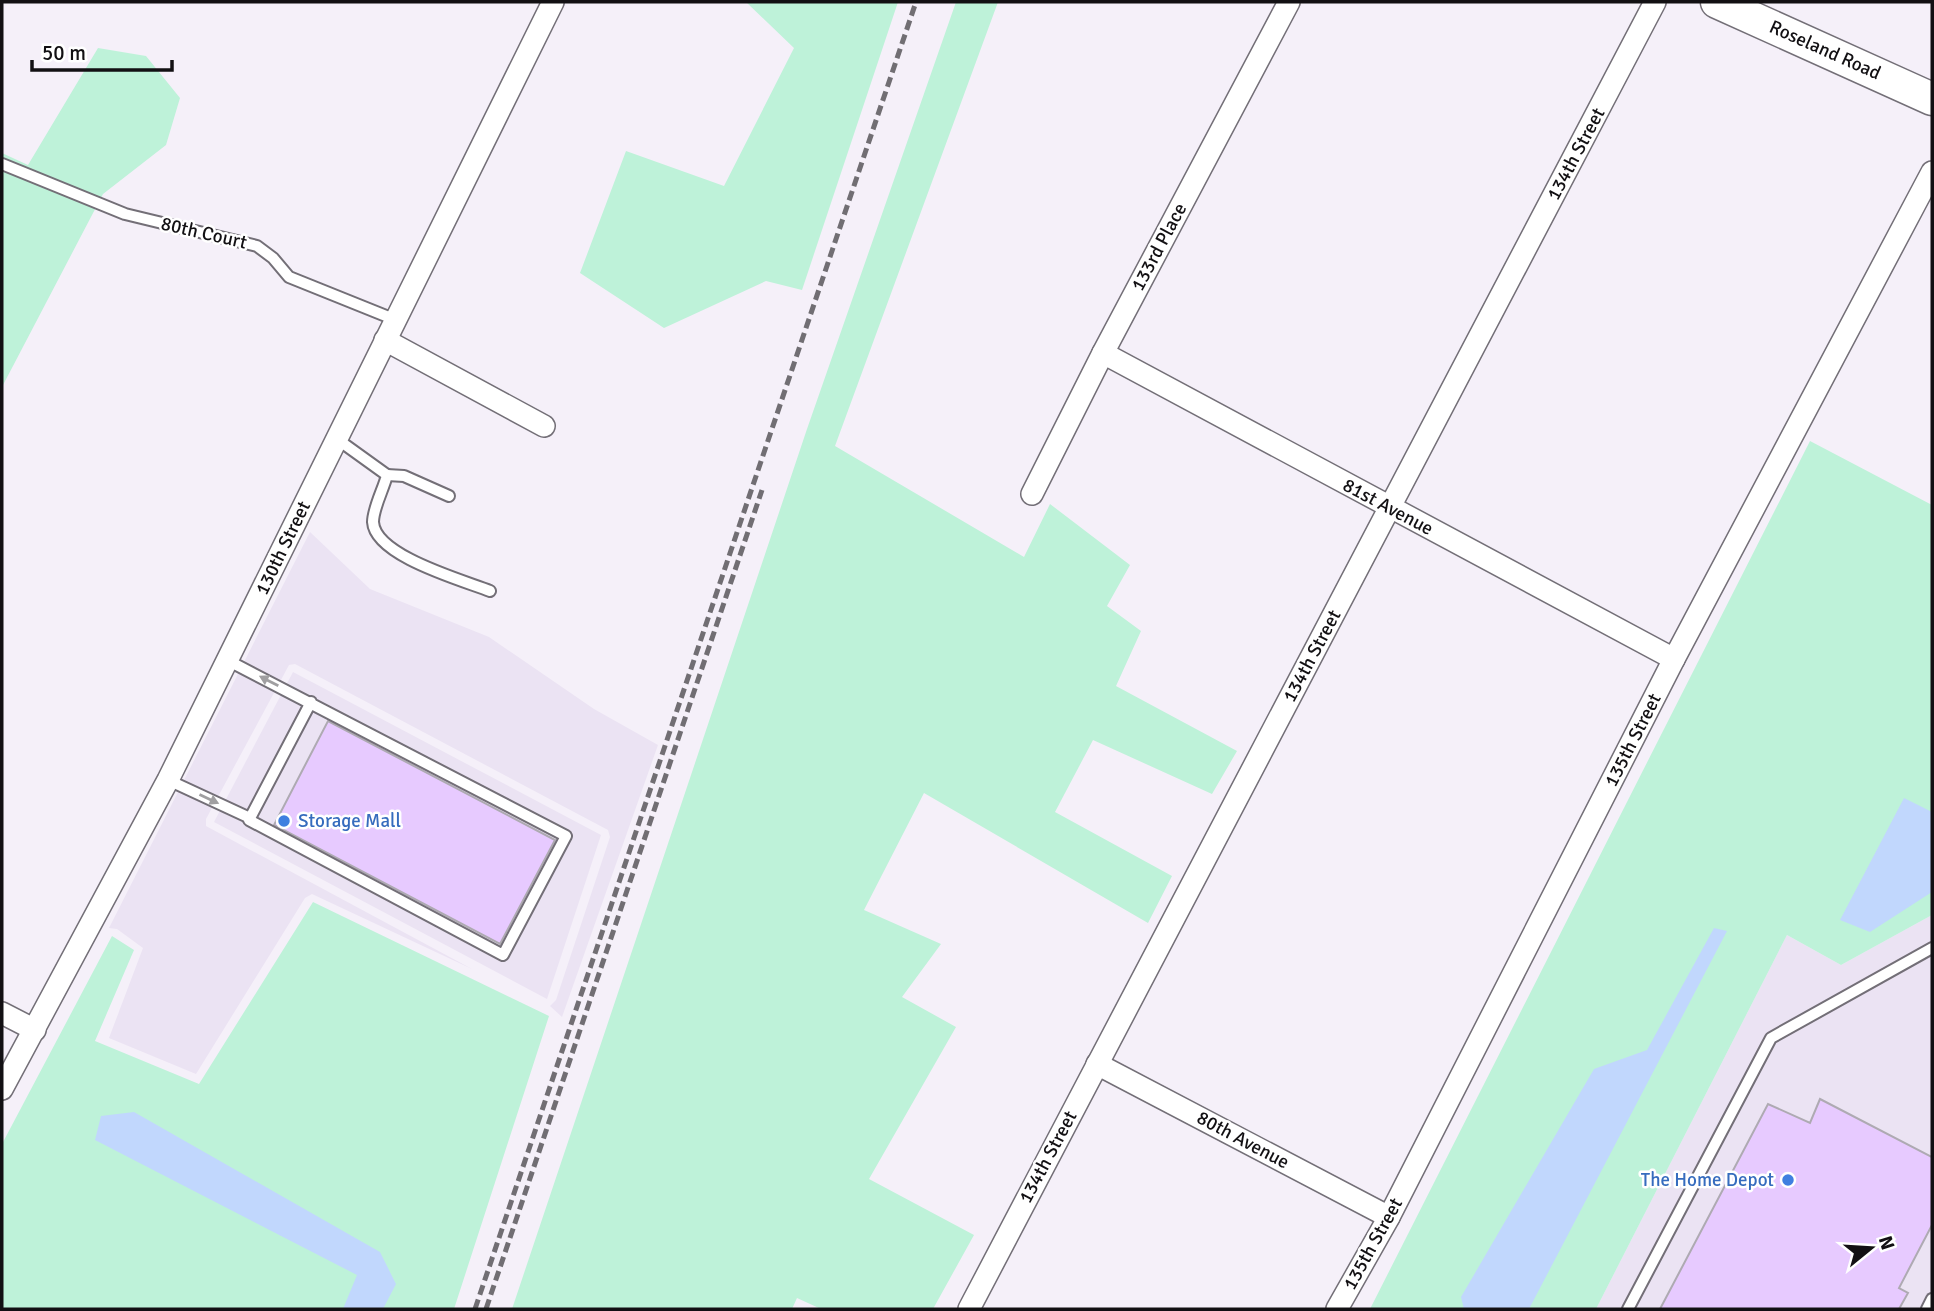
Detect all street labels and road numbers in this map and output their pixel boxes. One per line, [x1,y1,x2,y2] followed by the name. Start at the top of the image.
[1766,15,1884,85] street label: Roseland Road
[1542,103,1611,204] street label: 134th Street
[1126,199,1192,295] street label: 133rd Place
[159,211,250,255] street label: 80th Court
[1339,473,1437,541] street label: 81st Avenue
[250,497,316,599] street label: 130th Street
[1278,605,1347,706] street label: 134th Street
[1599,689,1667,791] street label: 135th Street
[1014,1106,1083,1207] street label: 134th Street
[1193,1106,1293,1174] street label: 80th Avenue
[1338,1194,1408,1294] street label: 135th Street

